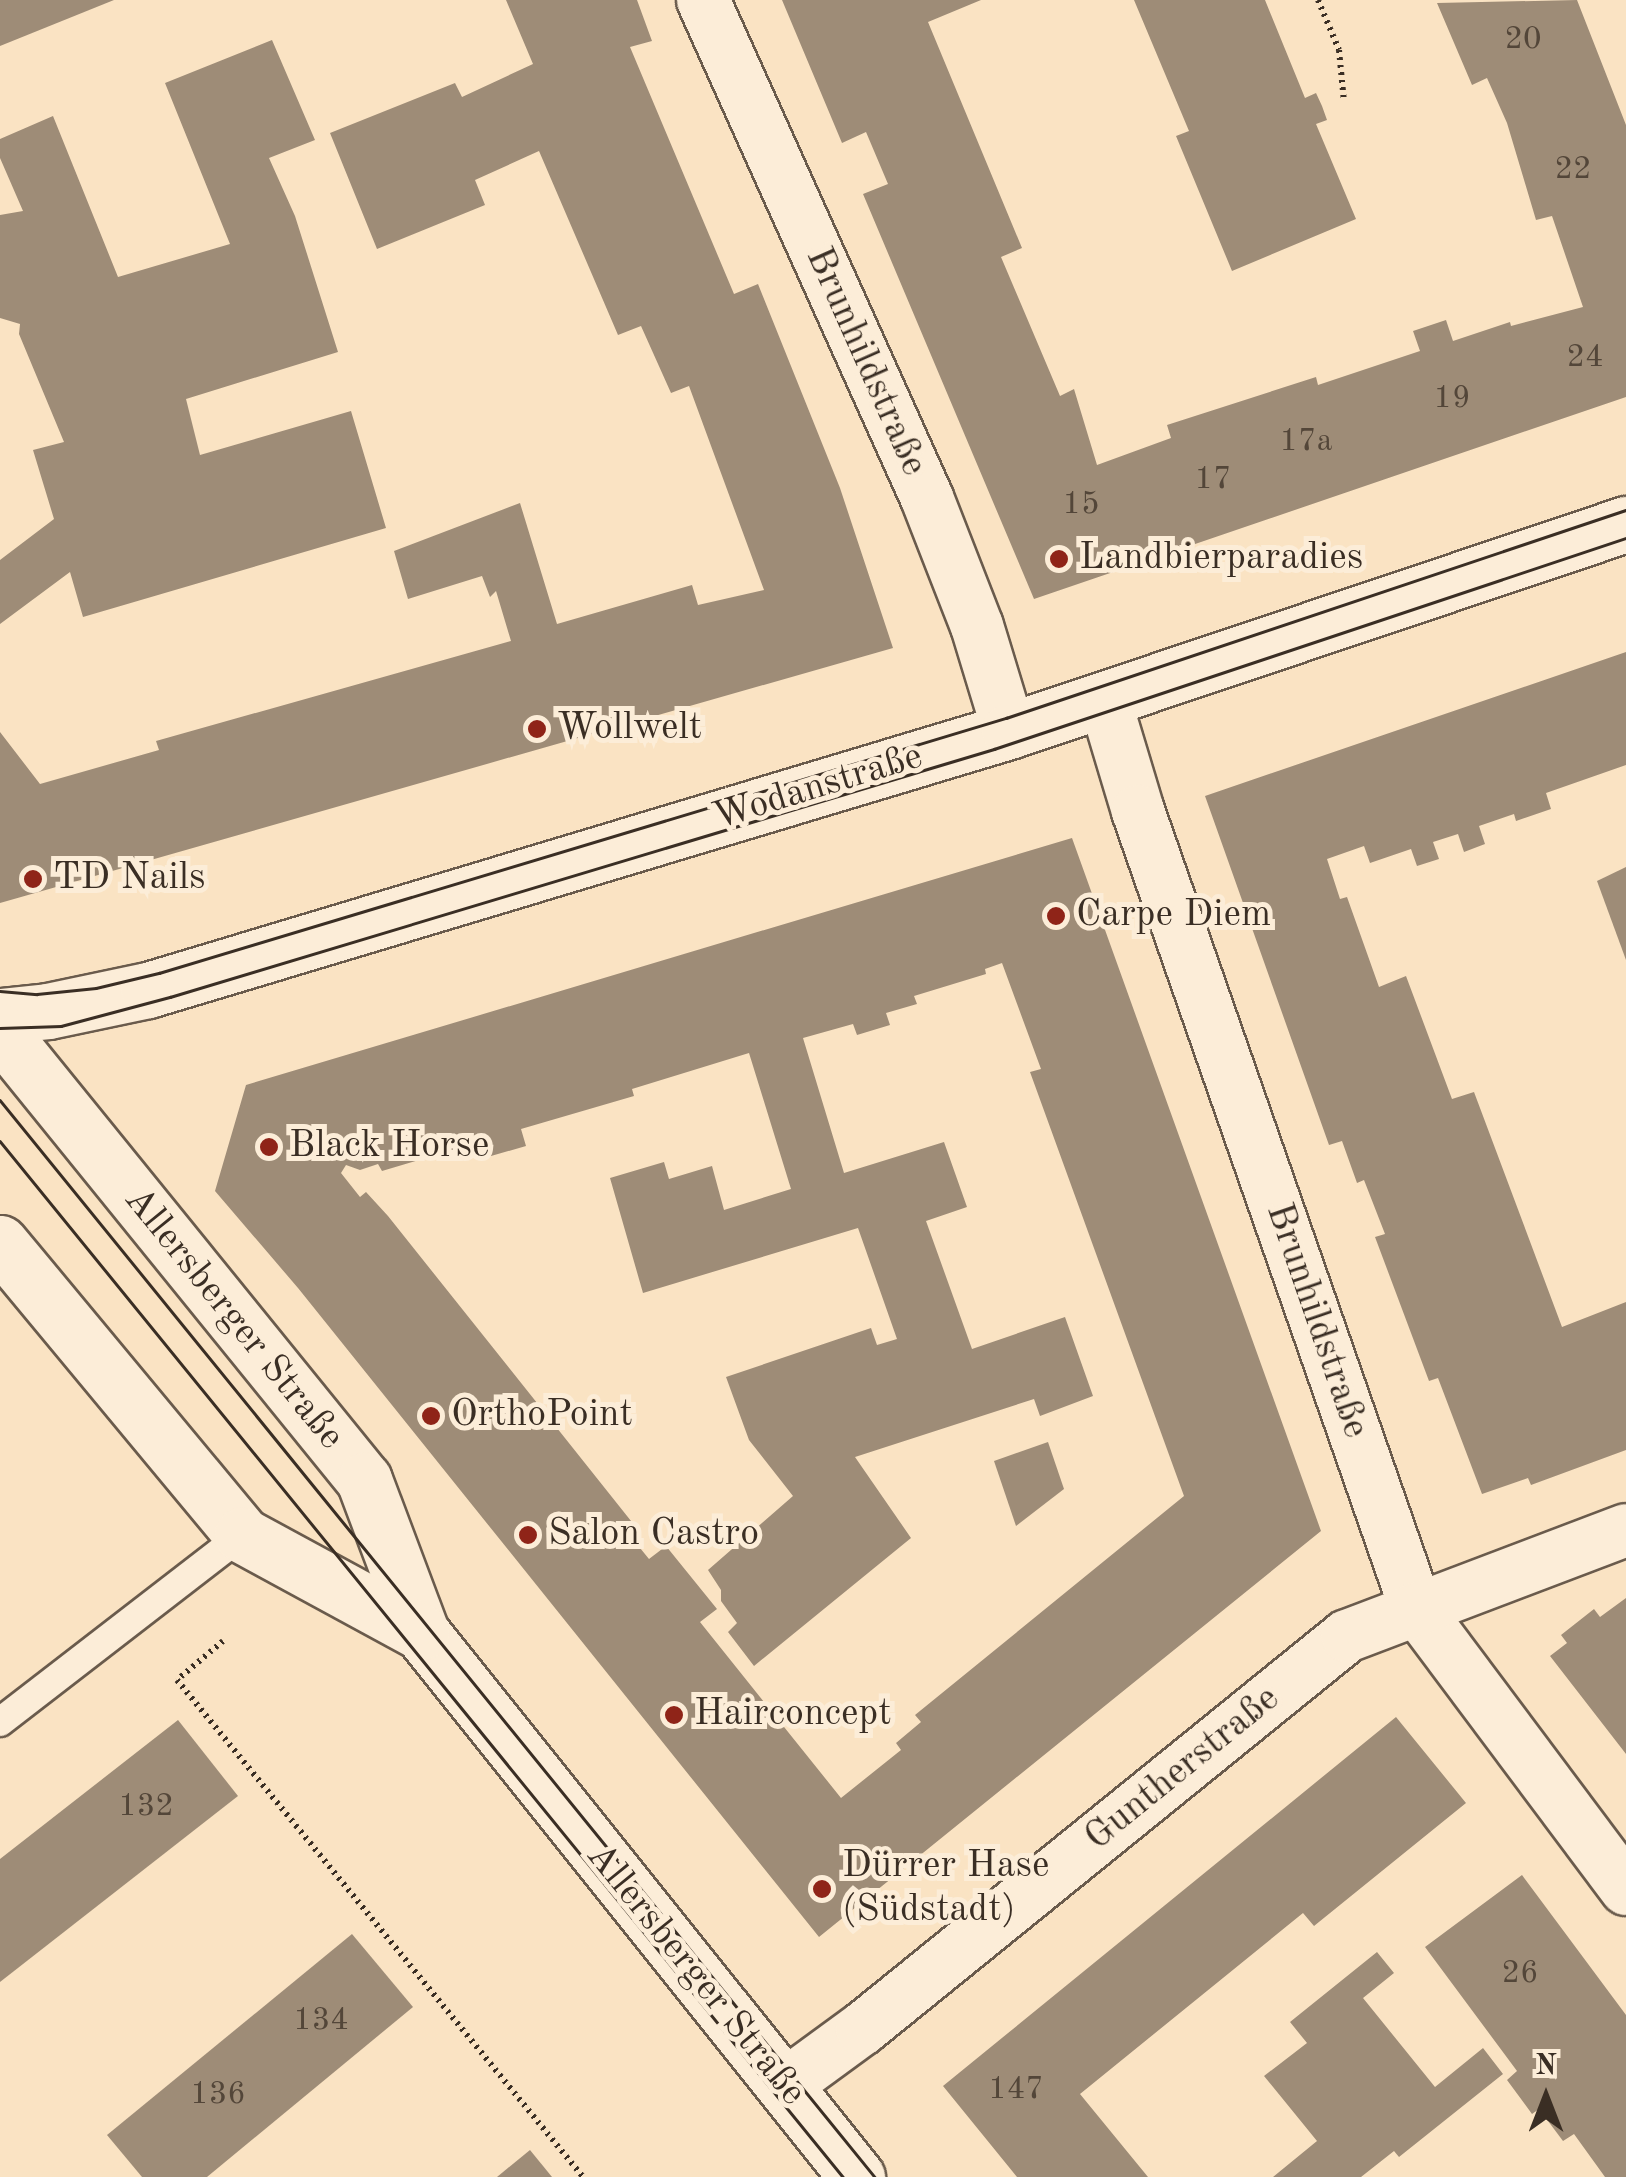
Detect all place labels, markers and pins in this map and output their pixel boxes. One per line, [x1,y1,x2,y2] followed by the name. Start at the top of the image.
[1079,536,1363,582] place label: Landbierparadies
[1048,548,1070,570] marker: Landbierparadies
[557,706,702,752] place label: Wollwelt
[526,718,548,740] marker: Wollwelt
[53,856,205,902] place label: TD Nails
[22,868,44,890] marker: TD Nails
[1076,893,1271,939] place label: Carpe Diem
[1045,905,1067,927] marker: Carpe Diem
[289,1124,490,1170] place label: Black Horse
[258,1136,280,1158] marker: Black Horse
[451,1393,633,1439] place label: OrthoPoint
[420,1405,442,1427] marker: OrthoPoint
[548,1512,759,1558] place label: Salon Castro
[517,1524,539,1546] marker: Salon Castro
[694,1692,892,1738] place label: Hairconcept
[663,1704,685,1726] marker: Hairconcept
[842,1844,1049,1934] place label: Dürrer Hase (Südstadt)
[811,1878,833,1900] marker: Dürrer Hase (Südstadt)

